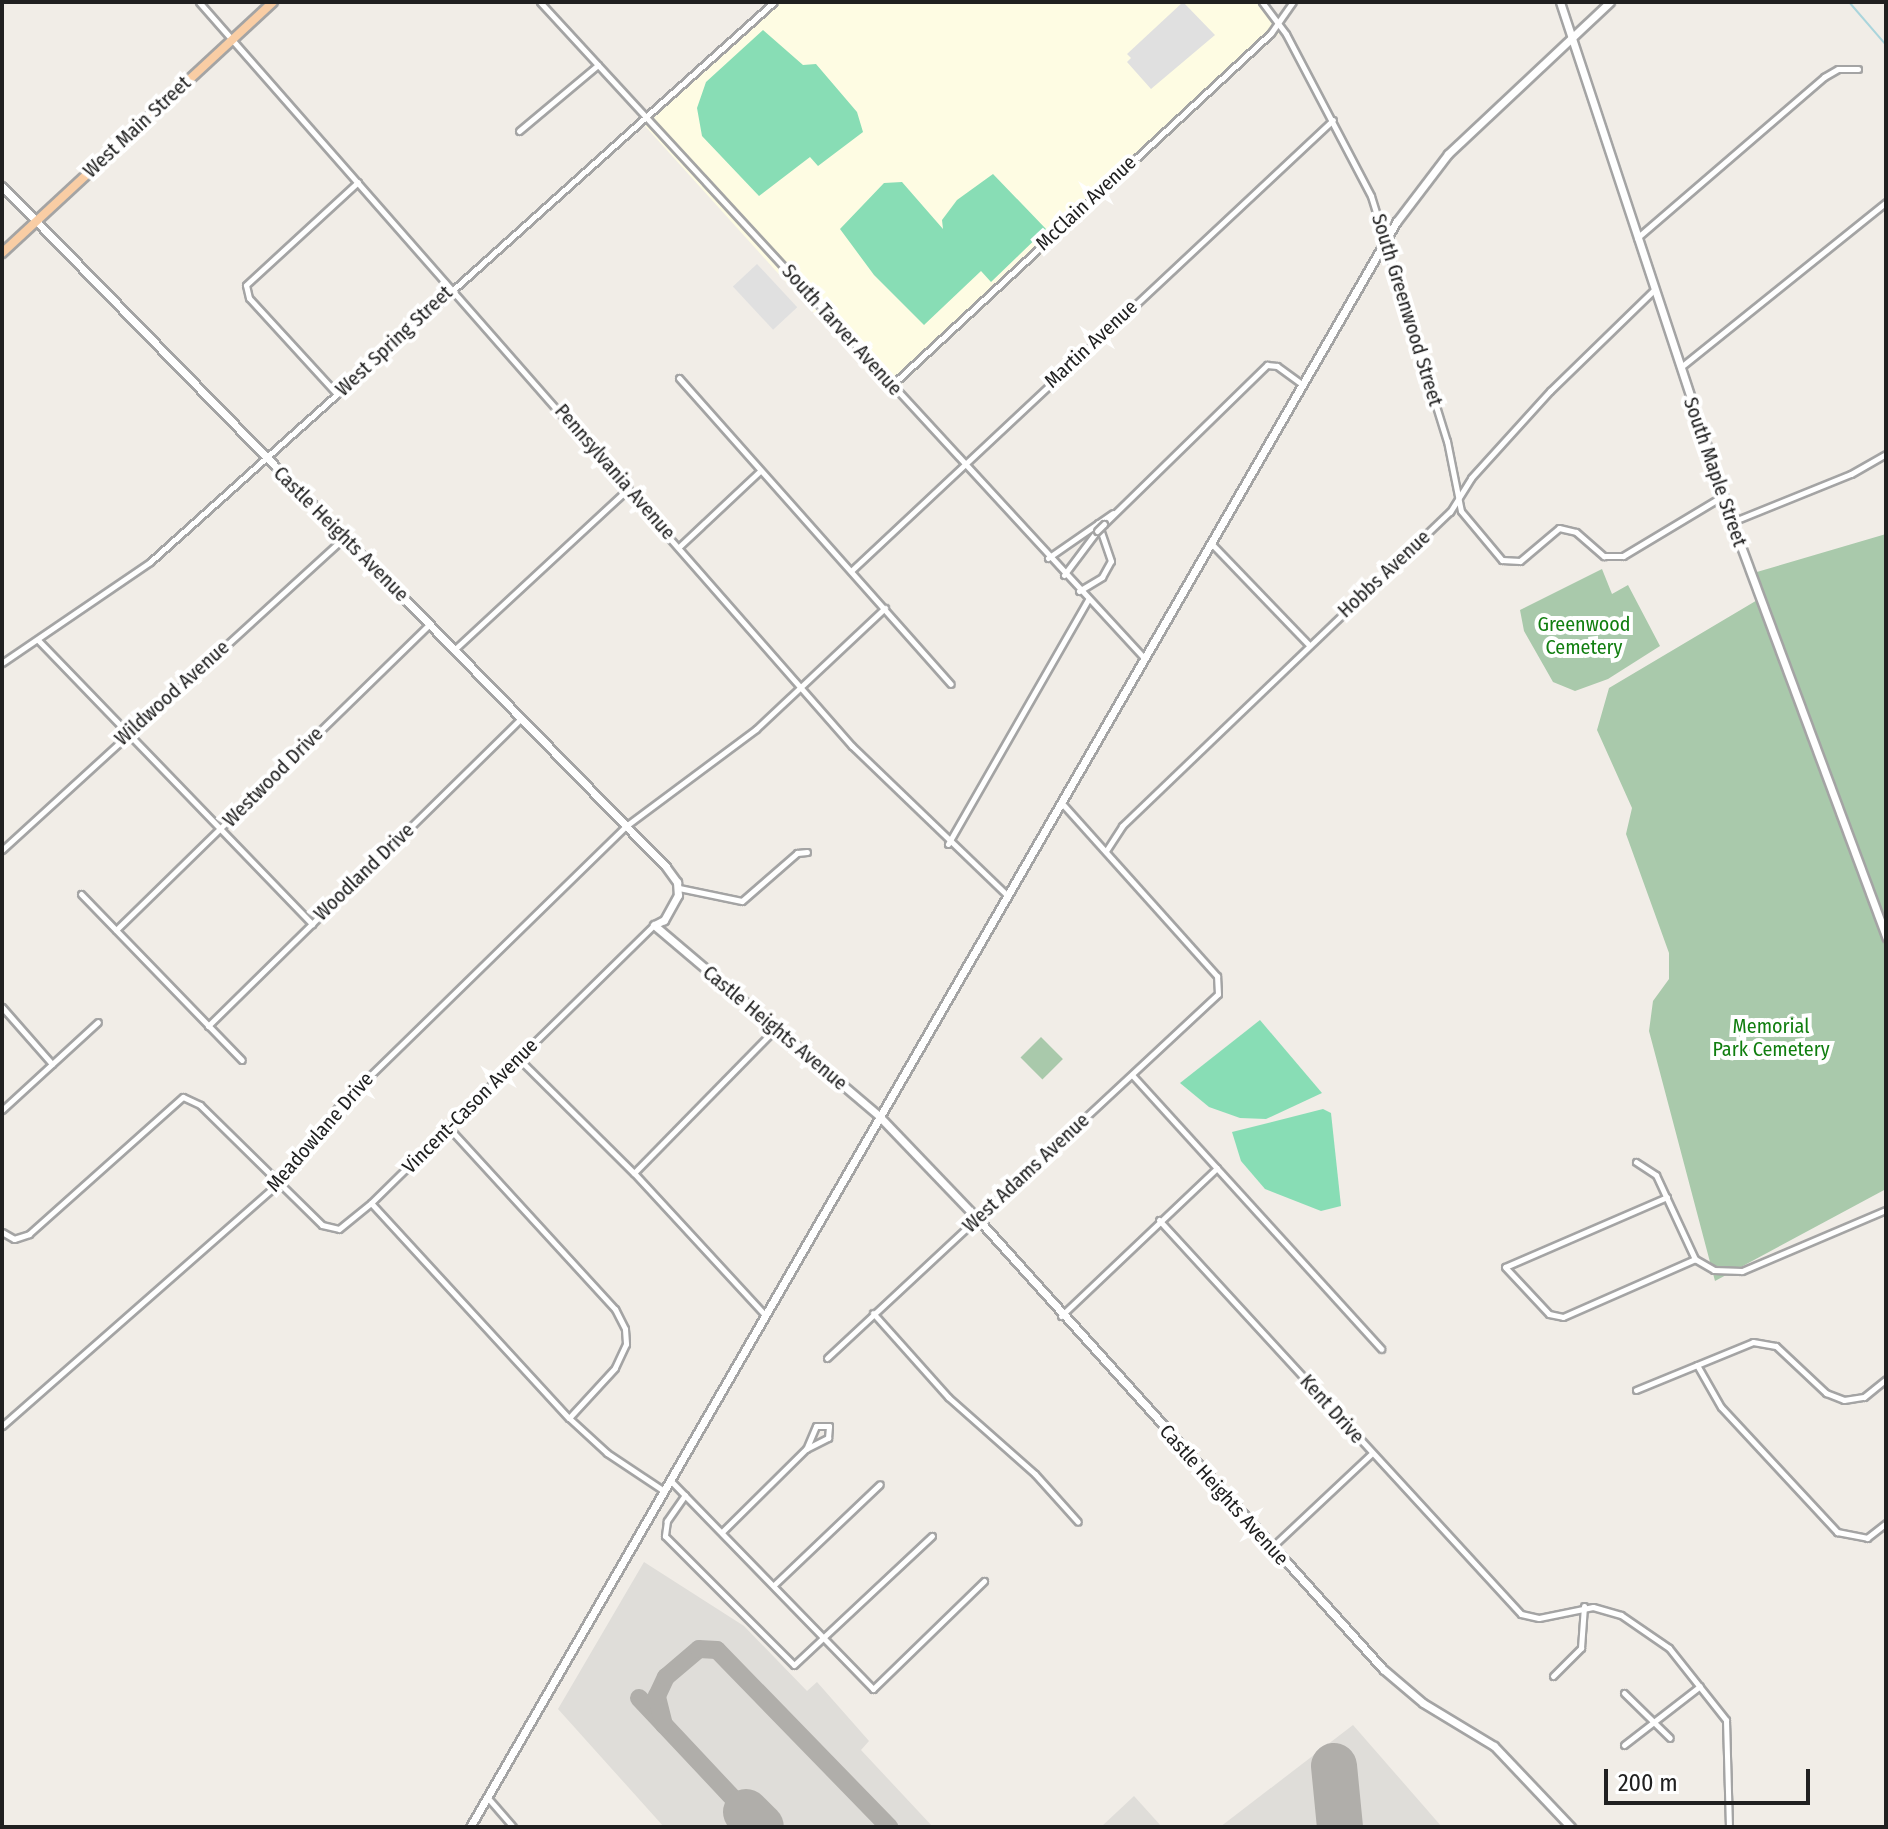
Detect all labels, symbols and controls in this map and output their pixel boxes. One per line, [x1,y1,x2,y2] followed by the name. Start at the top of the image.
[78,71,196,183] street label: West Main Street
[1031,151,1141,255] street label: McClain Avenue
[1366,211,1448,409] street label: South Greenwood Street
[777,259,907,401] street label: South Tarver Avenue
[331,281,457,401] street label: West Spring Street
[1040,295,1142,393] street label: Martin Avenue
[1678,394,1752,550] street label: South Maple Street
[550,399,680,545] street label: Pennsylvania Avenue
[268,461,414,607] street label: Castle Heights Avenue
[1333,525,1435,623] street label: Hobbs Avenue
[1537,612,1631,659] park label: Greenwood Cemetery
[110,635,234,751] street label: Wildwood Avenue
[218,722,328,832] street label: Westwood Drive
[309,818,419,926] street label: Woodland Drive
[698,961,852,1095] street label: Castle Heights Avenue
[1712,1015,1830,1062] park label: Memorial Park Cemetery
[397,1033,543,1179] street label: Vincent-Cason Avenue
[262,1067,378,1197] street label: Meadowlane Drive
[958,1108,1094,1238] street label: West Adams Avenue
[1295,1370,1369,1448] street label: Kent Drive
[1154,1420,1294,1570] street label: Castle Heights Avenue
[1608,1753,1814,1803] scale bar
[1618,1769,1678,1797] text: 200 m

